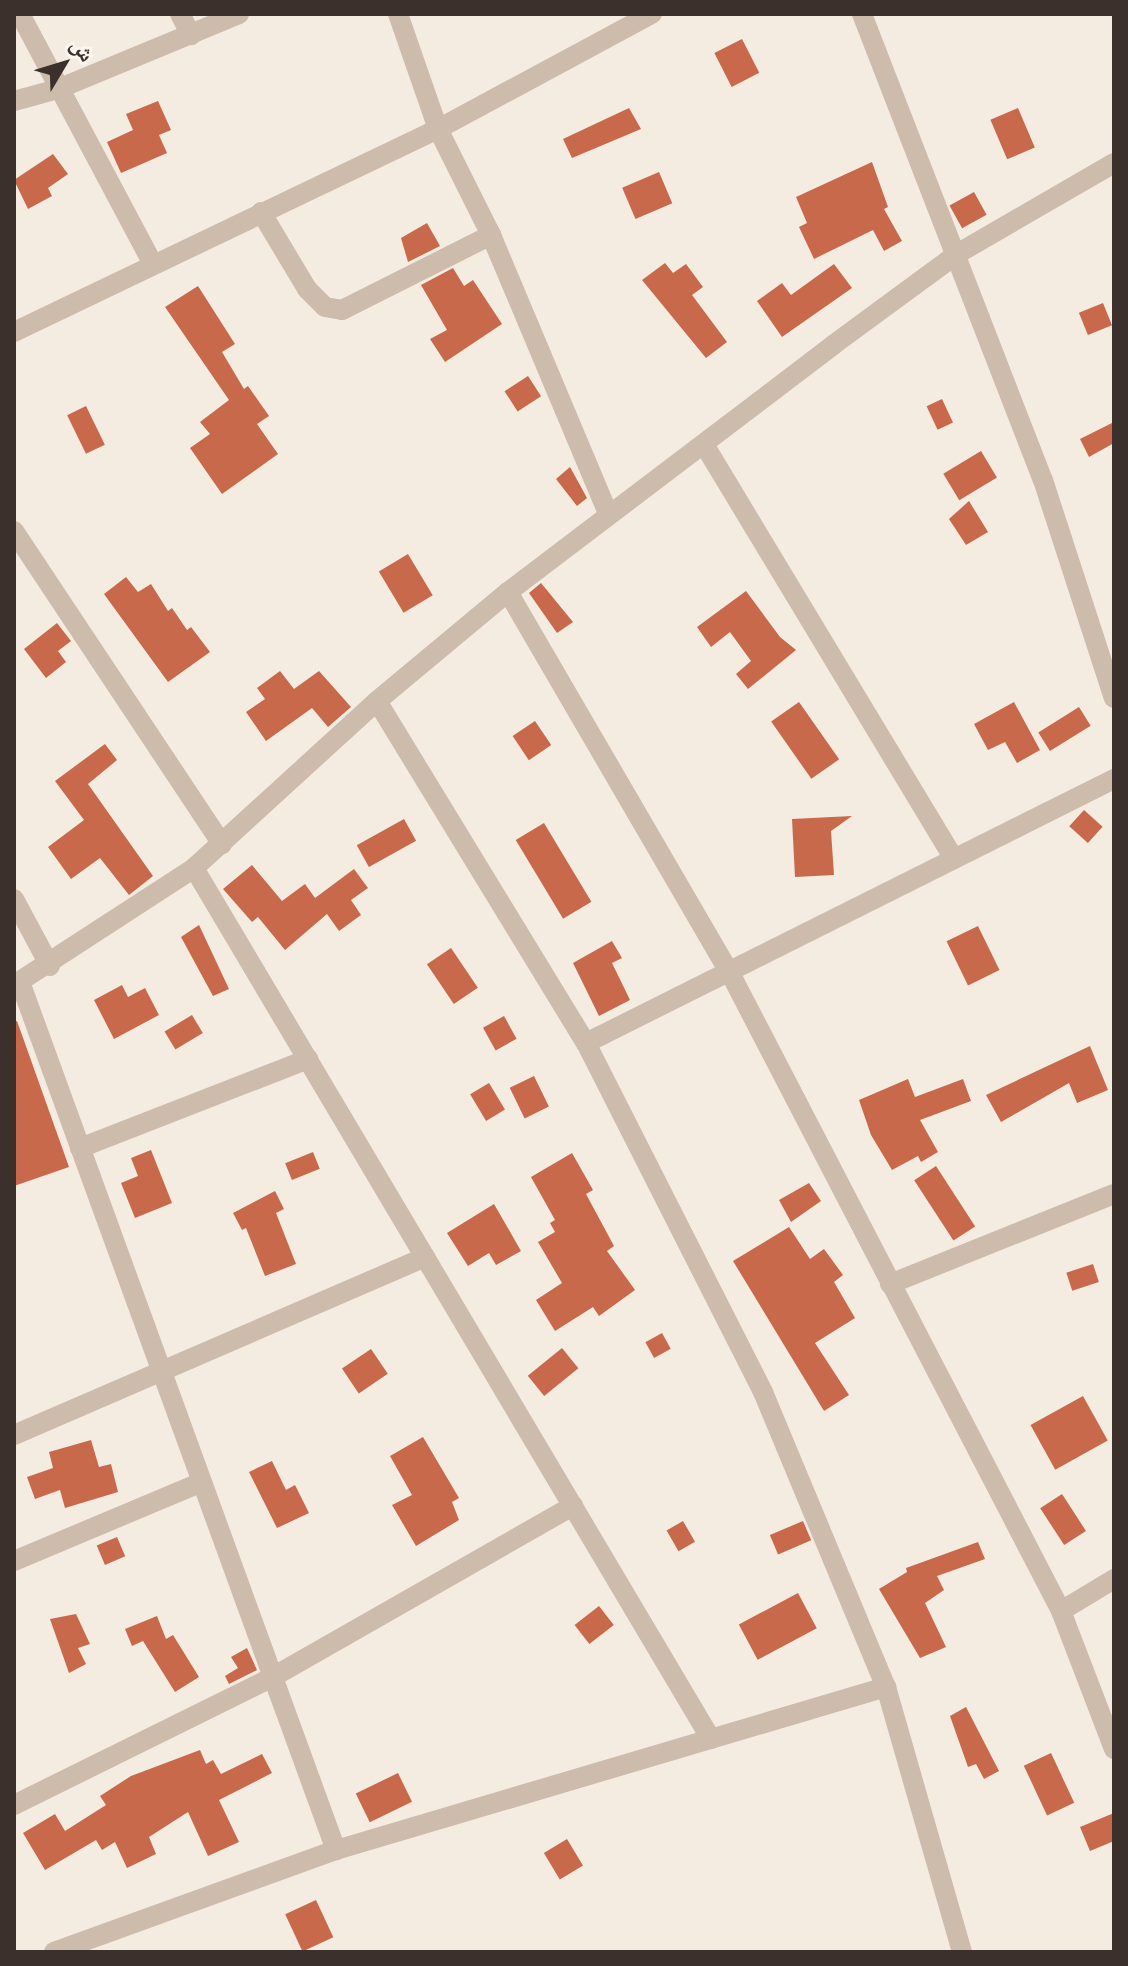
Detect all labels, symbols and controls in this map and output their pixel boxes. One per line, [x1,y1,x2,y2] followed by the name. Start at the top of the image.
[24,24,104,104] north arrow
[65,31,101,67] text: ش

